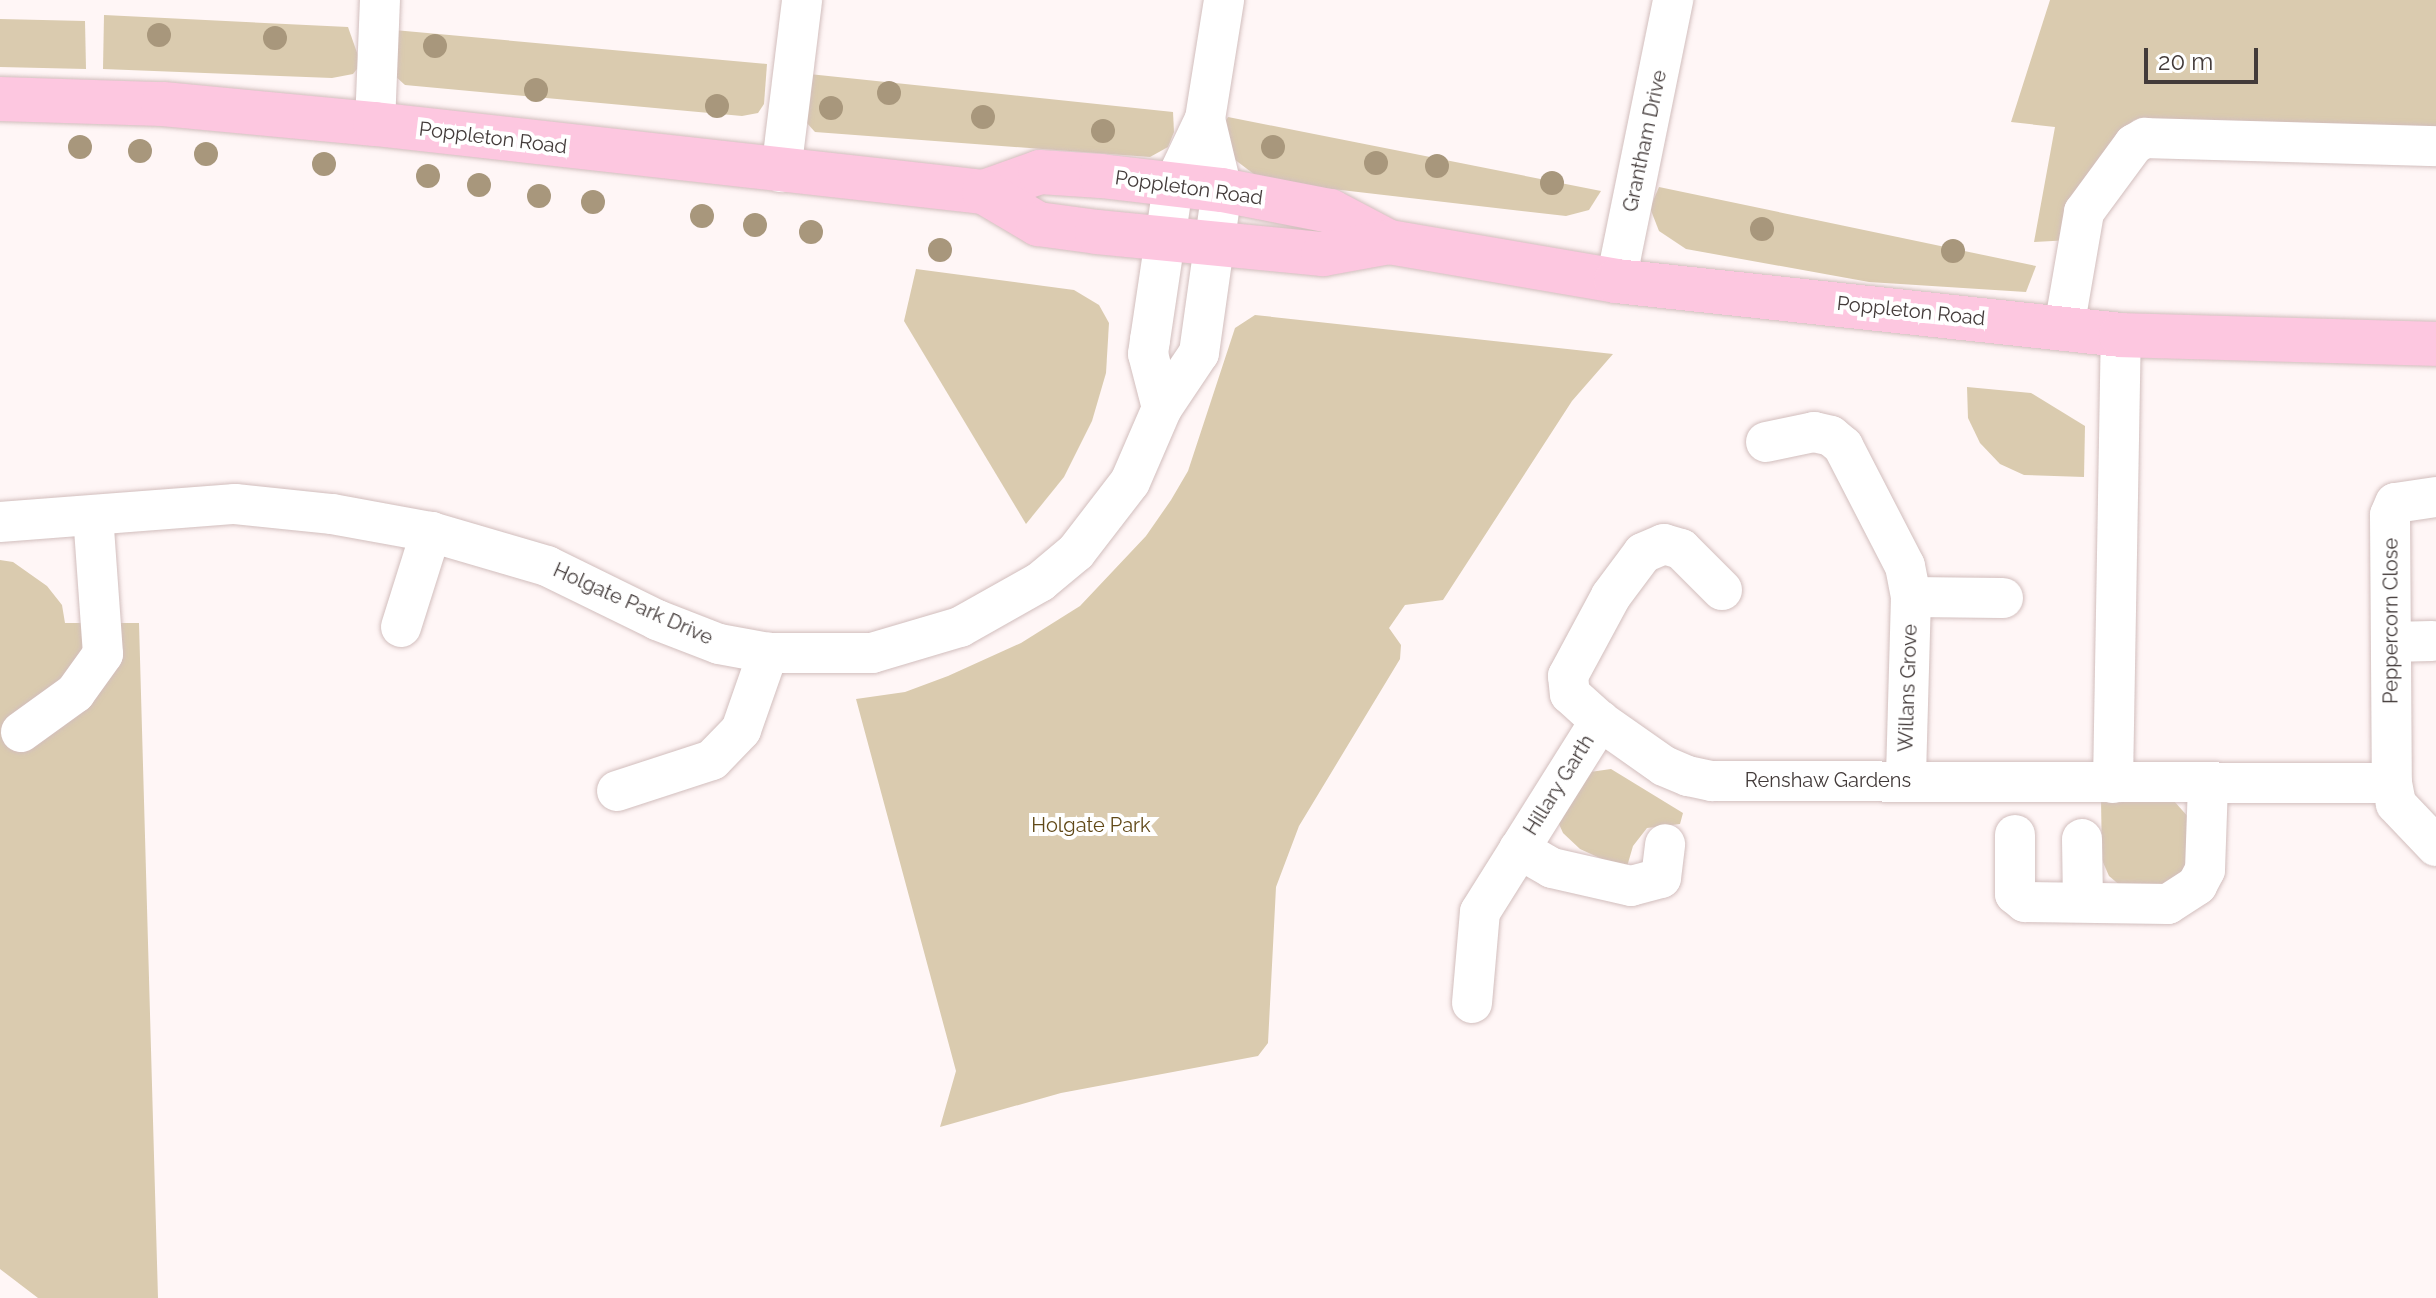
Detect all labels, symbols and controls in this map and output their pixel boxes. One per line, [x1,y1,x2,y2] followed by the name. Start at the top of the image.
[2148,32,2262,82] scale bar
[2158,47,2213,76] text: 20 m
[1618,68,1672,214] street label: Grantham Drive
[418,117,568,159] street label: Poppleton Road
[1114,166,1264,210] street label: Poppleton Road
[1836,291,1986,331] street label: Poppleton Road
[2379,538,2403,704] street label: Peppercorn Close
[549,558,717,650] street label: Holgate Park Drive
[1894,624,1922,752] street label: Willans Grove
[1518,730,1600,840] street label: Hillary Garth
[1745,768,1911,792] street label: Renshaw Gardens
[1031,813,1151,837] park label: Holgate Park

